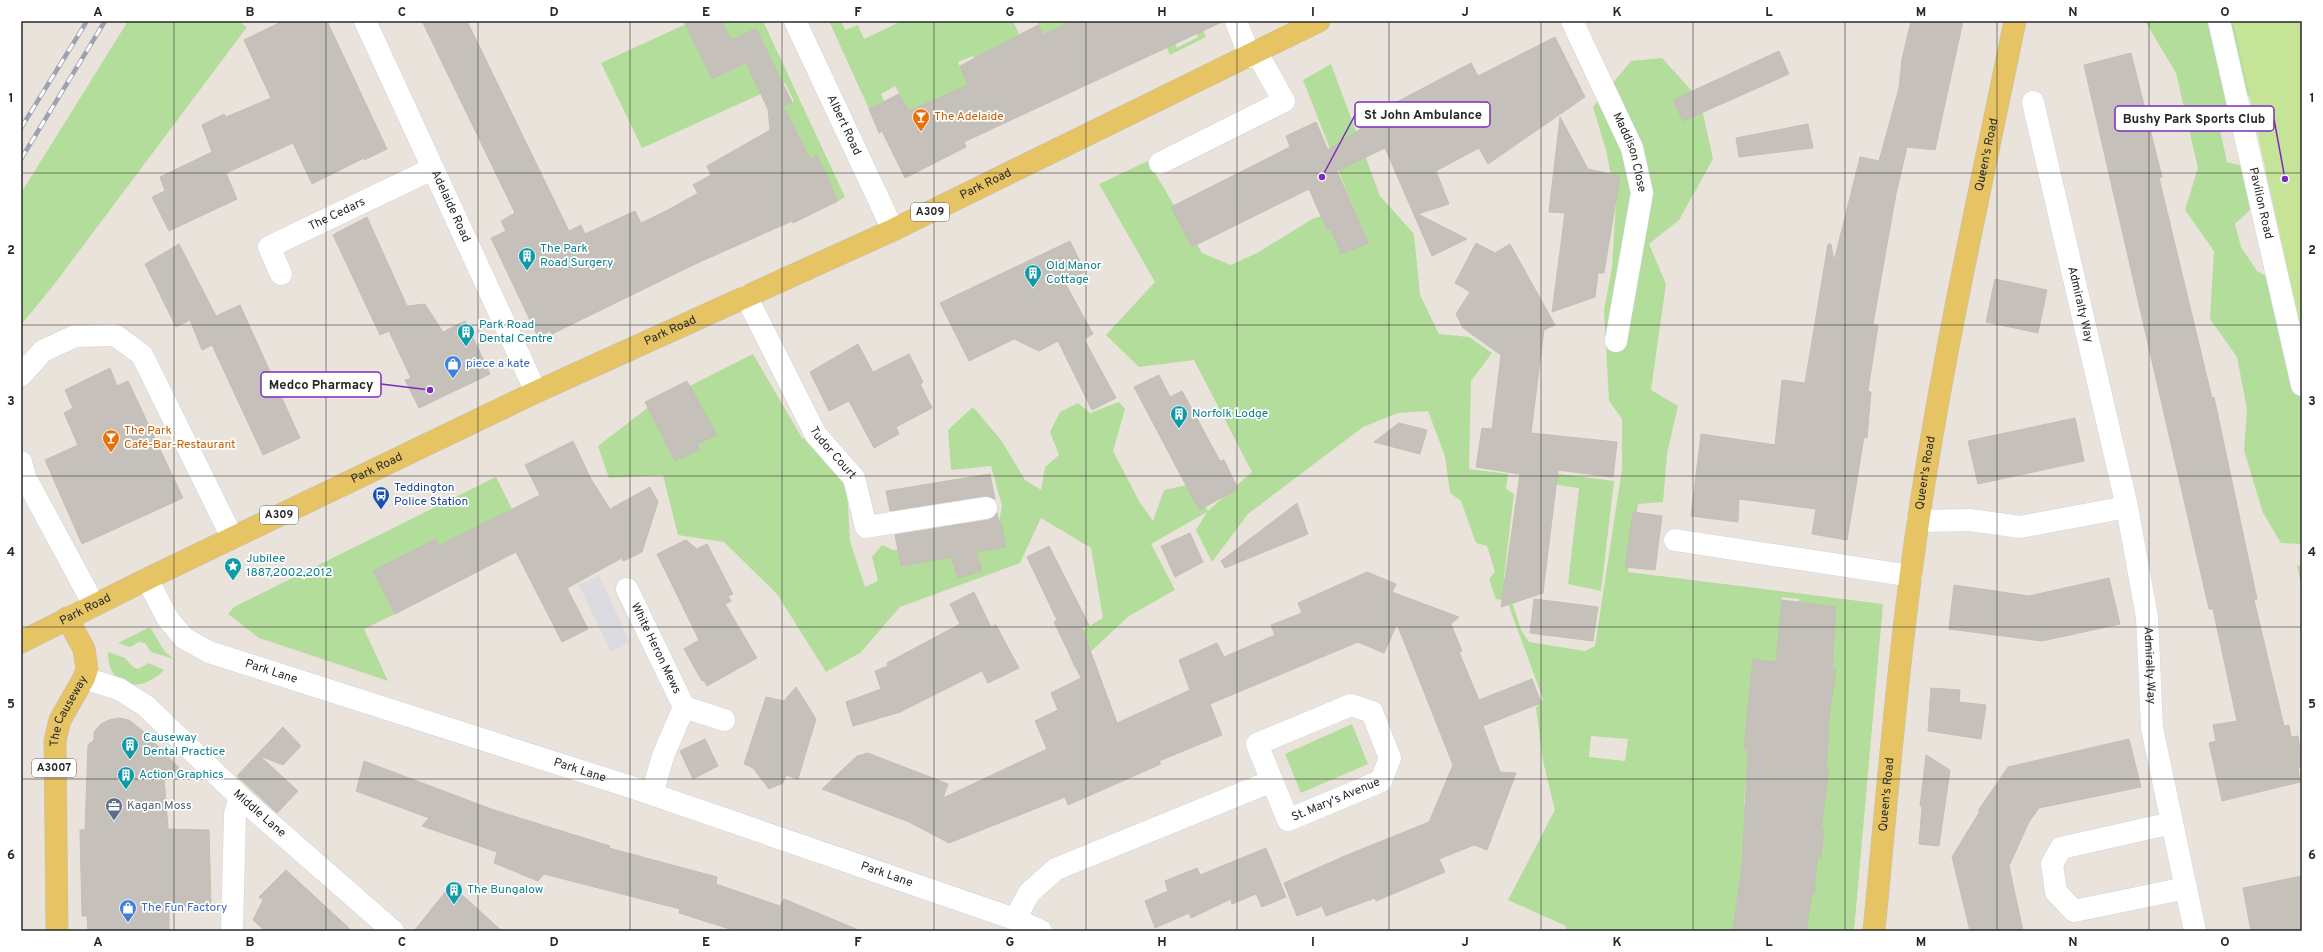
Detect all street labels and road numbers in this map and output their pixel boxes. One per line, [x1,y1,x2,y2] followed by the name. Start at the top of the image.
[823,92,865,158] street label: Albert Road
[1608,110,1650,194] street label: Maddison Close
[1972,117,2002,193] street label: Queen's Road
[957,165,1014,204] street label: Park Road
[2245,166,2276,241] street label: Pavilion Road
[427,168,474,245] street label: Adelaide Road
[306,194,368,235] street label: The Cedars
[911,203,949,221] road number: A309
[2063,265,2097,344] street label: Admiralty Way
[642,312,699,350] street label: Park Road
[805,424,860,483] street label: Tudor Court
[1912,435,1940,511] street label: Queen's Road
[348,449,405,488] street label: Park Road
[260,506,298,524] road number: A309
[57,590,114,629] street label: Park Road
[627,600,685,697] street label: White Heron Mews
[2139,626,2159,705] street label: Admiralty Way
[243,656,299,688] street label: Park Lane
[47,673,92,747] street label: The Causeway
[552,755,608,787] street label: Park Lane
[1875,757,1898,832] street label: Queen's Road
[32,759,76,777] road number: A3007
[1289,774,1383,826] street label: St. Mary's Avenue
[229,786,289,841] street label: Middle Lane
[858,858,915,891] street label: Park Lane

